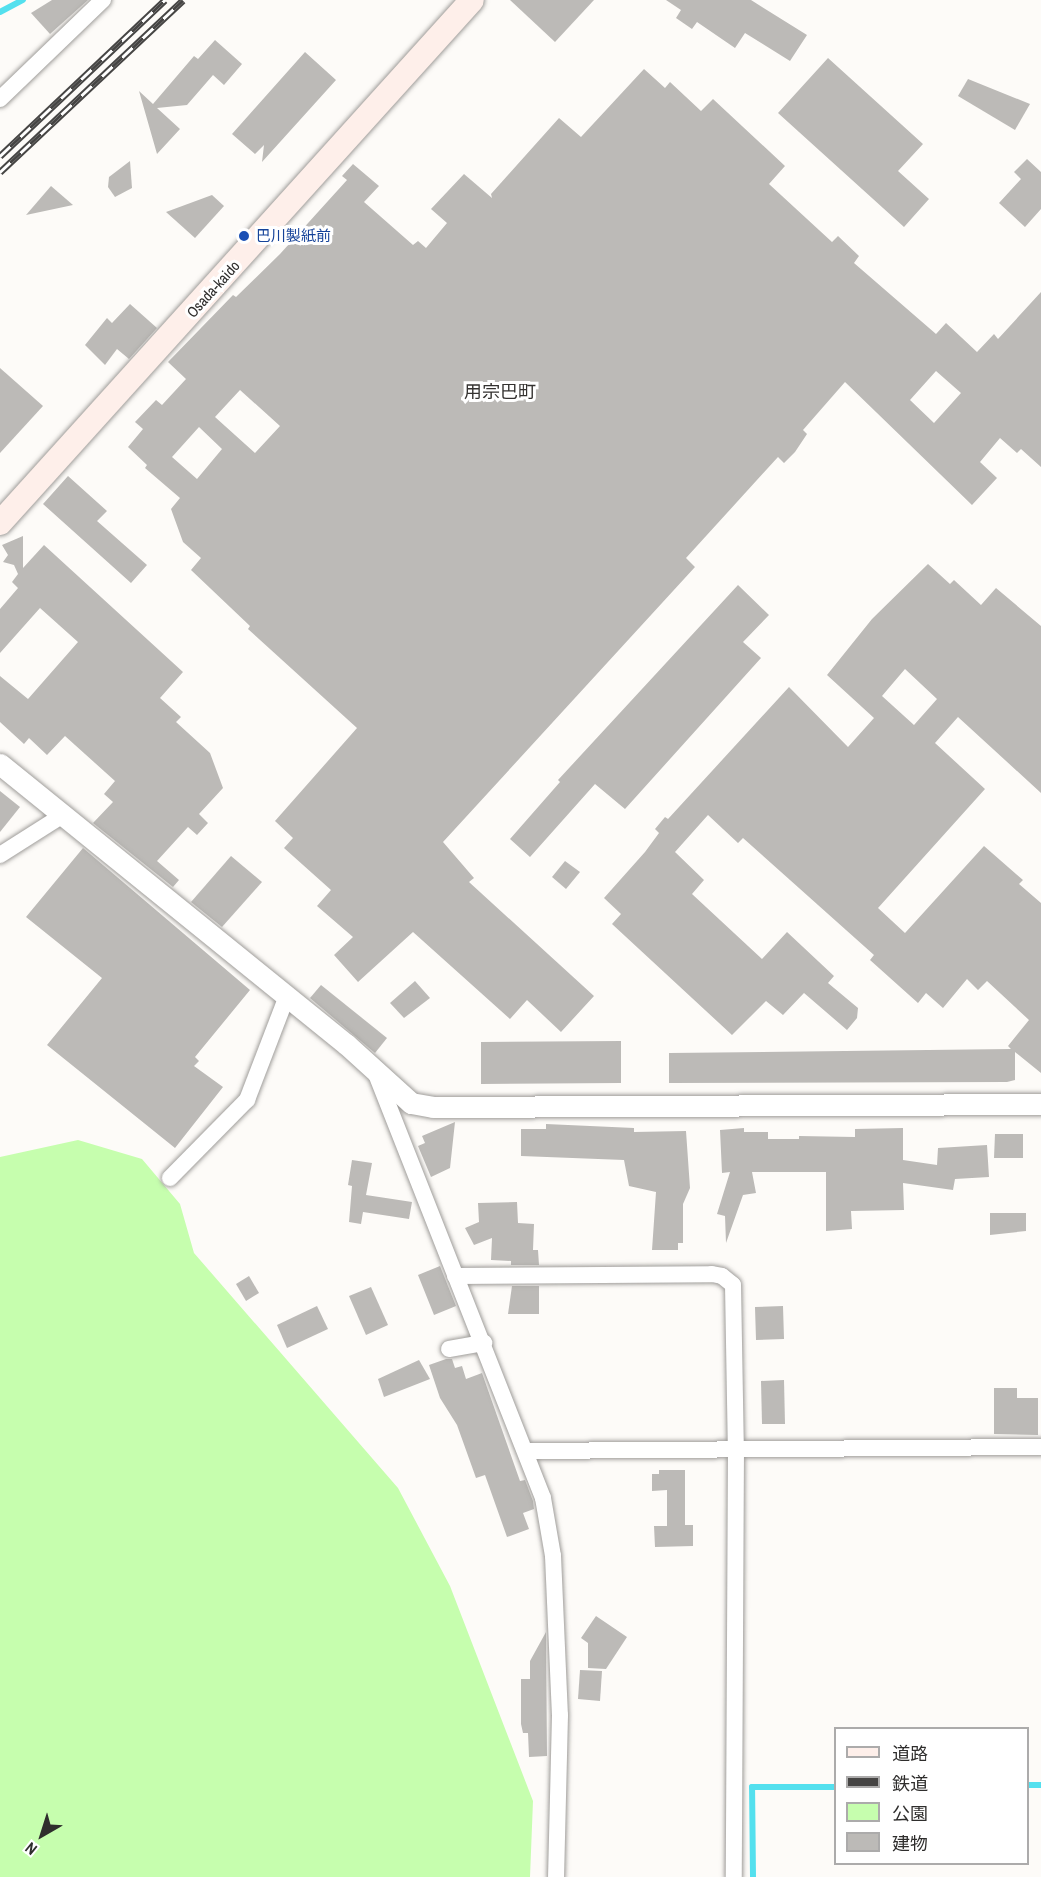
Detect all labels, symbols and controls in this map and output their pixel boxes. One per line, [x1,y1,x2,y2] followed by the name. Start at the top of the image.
[256,227,331,245] place label: 巴川製紙前
[237,229,251,243] marker: 巴川製紙前
[183,257,243,321] street label: Osada-kaido
[464,381,536,403] district label: 用宗巴町
[834,1727,1029,1865] legend
[892,1741,928,1766] text: 道路
[892,1771,928,1796] text: 鉄道
[892,1801,928,1826] text: 公園
[12,1805,72,1865] north arrow
[892,1831,928,1856] text: 建物
[20,1837,41,1861] text: N

